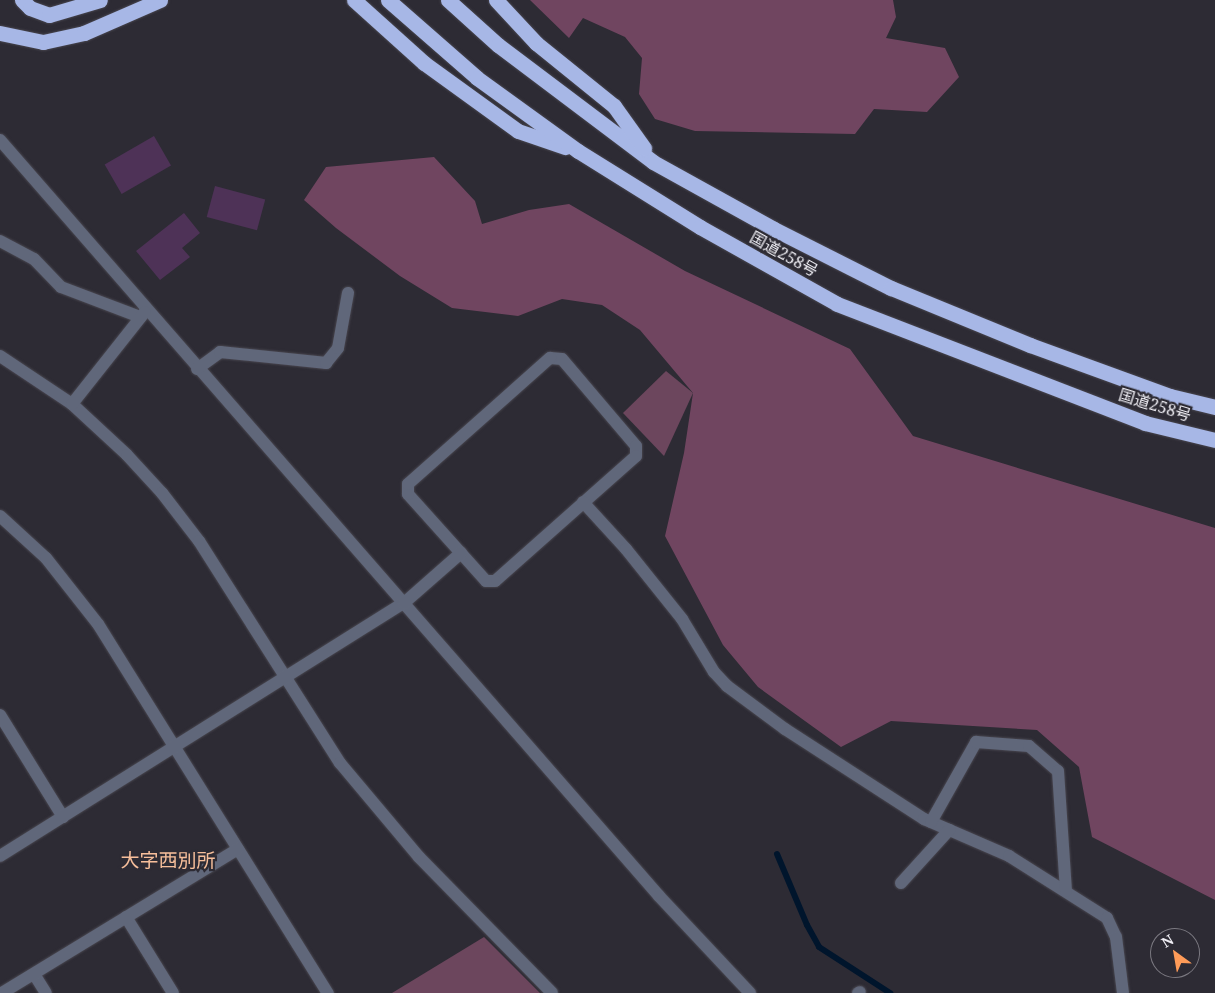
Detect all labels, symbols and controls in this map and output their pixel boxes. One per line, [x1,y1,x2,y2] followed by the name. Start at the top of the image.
[747,227,821,281] street label: 国道258号
[1116,385,1194,425] street label: 国道258号
[121,850,215,872] district label: 大字西別所
[1150,928,1200,978] north arrow
[1158,930,1177,952] text: N

